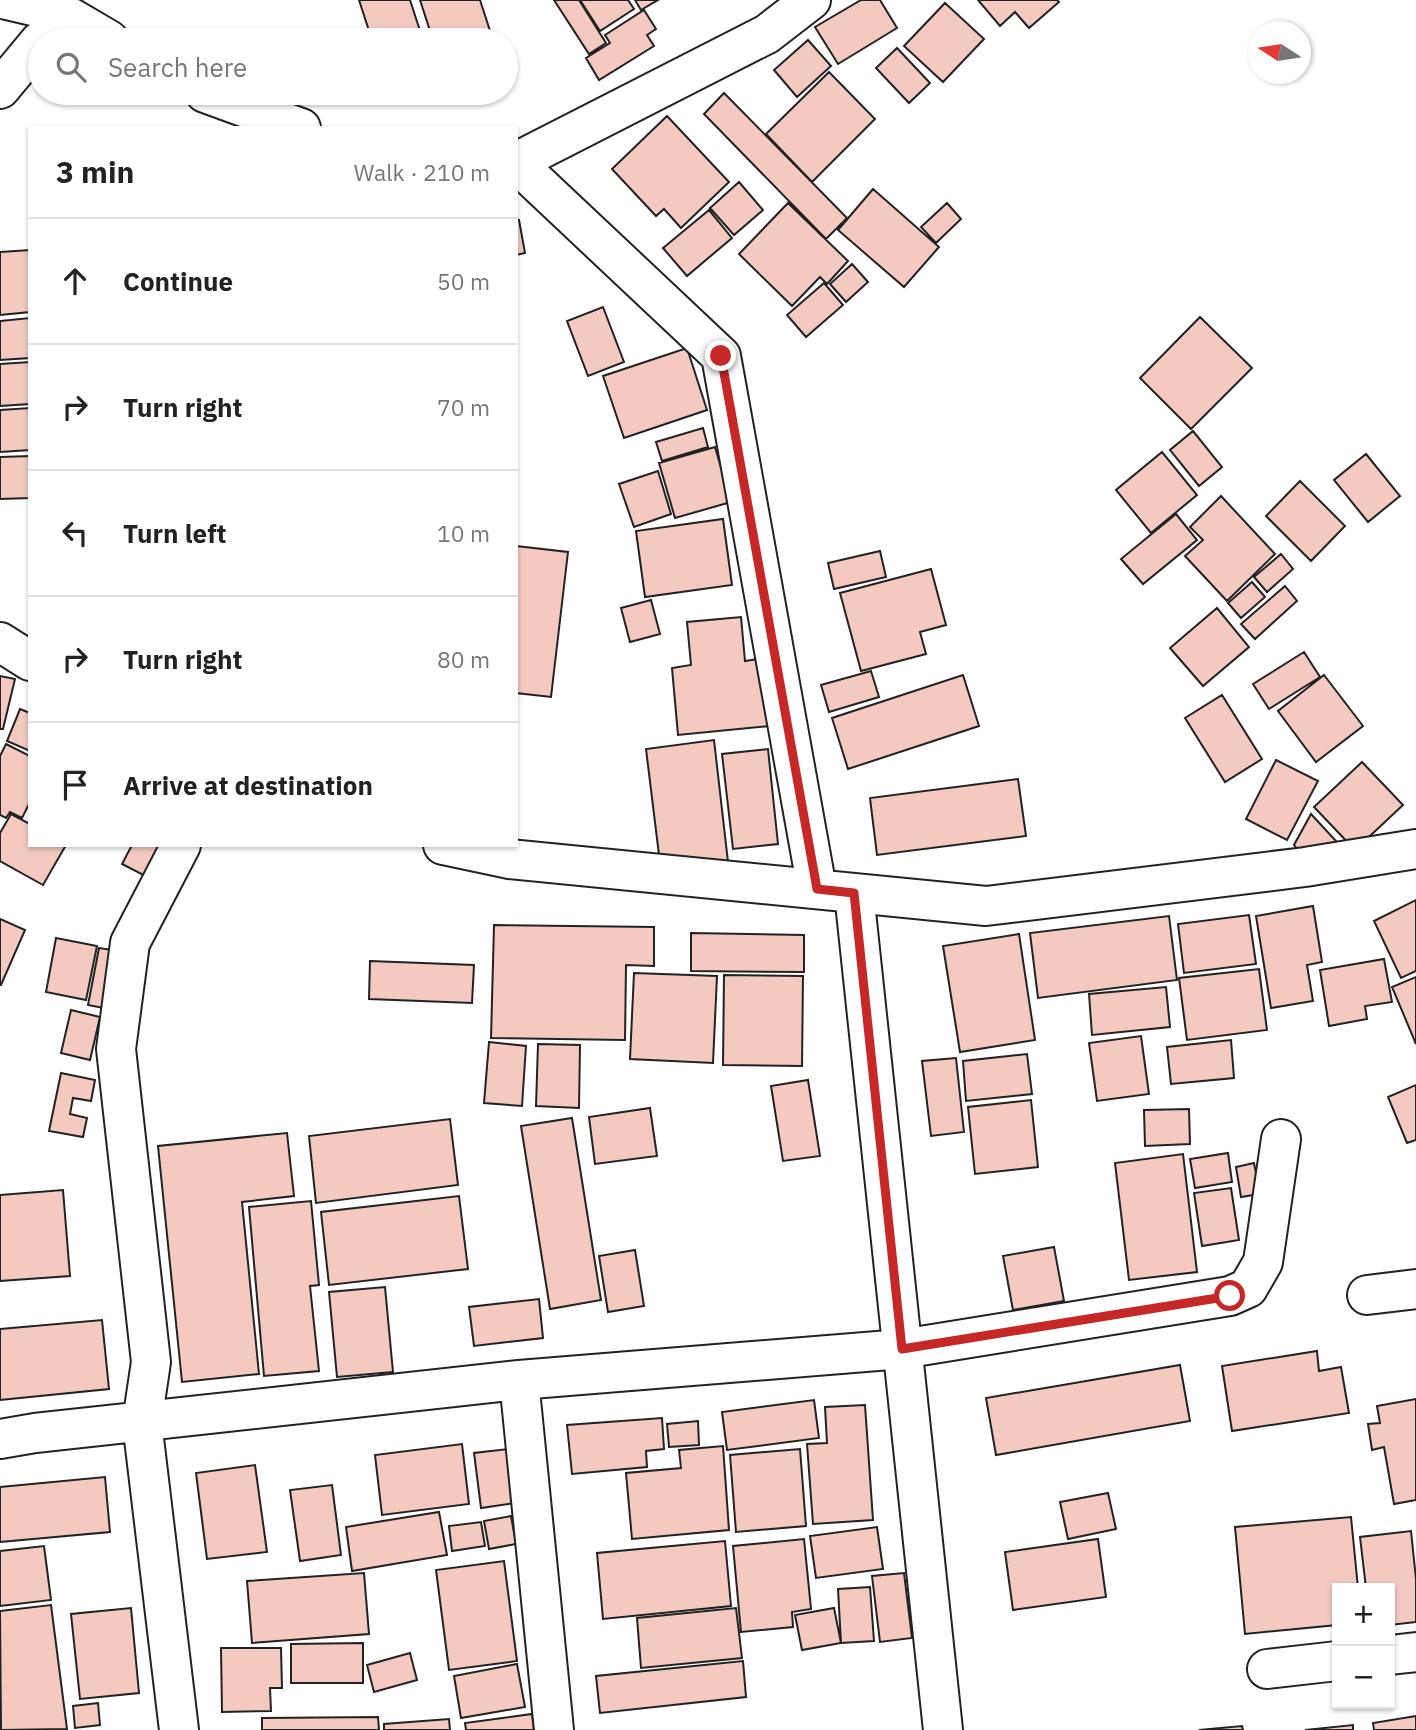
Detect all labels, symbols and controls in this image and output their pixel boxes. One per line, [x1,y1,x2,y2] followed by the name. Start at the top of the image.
[1248,21,1311,84] north arrow
[28,28,518,105] search box
[52,48,90,86] icon: search
[108,50,247,84] text: Search here
[56,152,134,191] text: 3 min
[354,157,490,187] text: Walk · 210 m
[56,262,94,300] icon: ahead
[123,264,233,298] text: Continue
[437,266,490,296] text: 50 m
[705,340,736,371] route end
[56,388,94,426] icon: right
[123,390,242,424] text: Turn right
[437,392,490,422] text: 70 m
[56,514,94,552] icon: left
[123,516,226,550] text: Turn left
[437,518,490,548] text: 10 m
[56,640,94,678] icon: right
[123,642,242,676] text: Turn right
[437,644,490,674] text: 80 m
[56,766,94,804] icon: arrive
[123,768,373,802] text: Arrive at destination
[1214,1280,1245,1311] route start
[1332,1583,1395,1709] map controls
[1332,1583,1395,1646] button: +
[1332,1646,1395,1709] button: −

